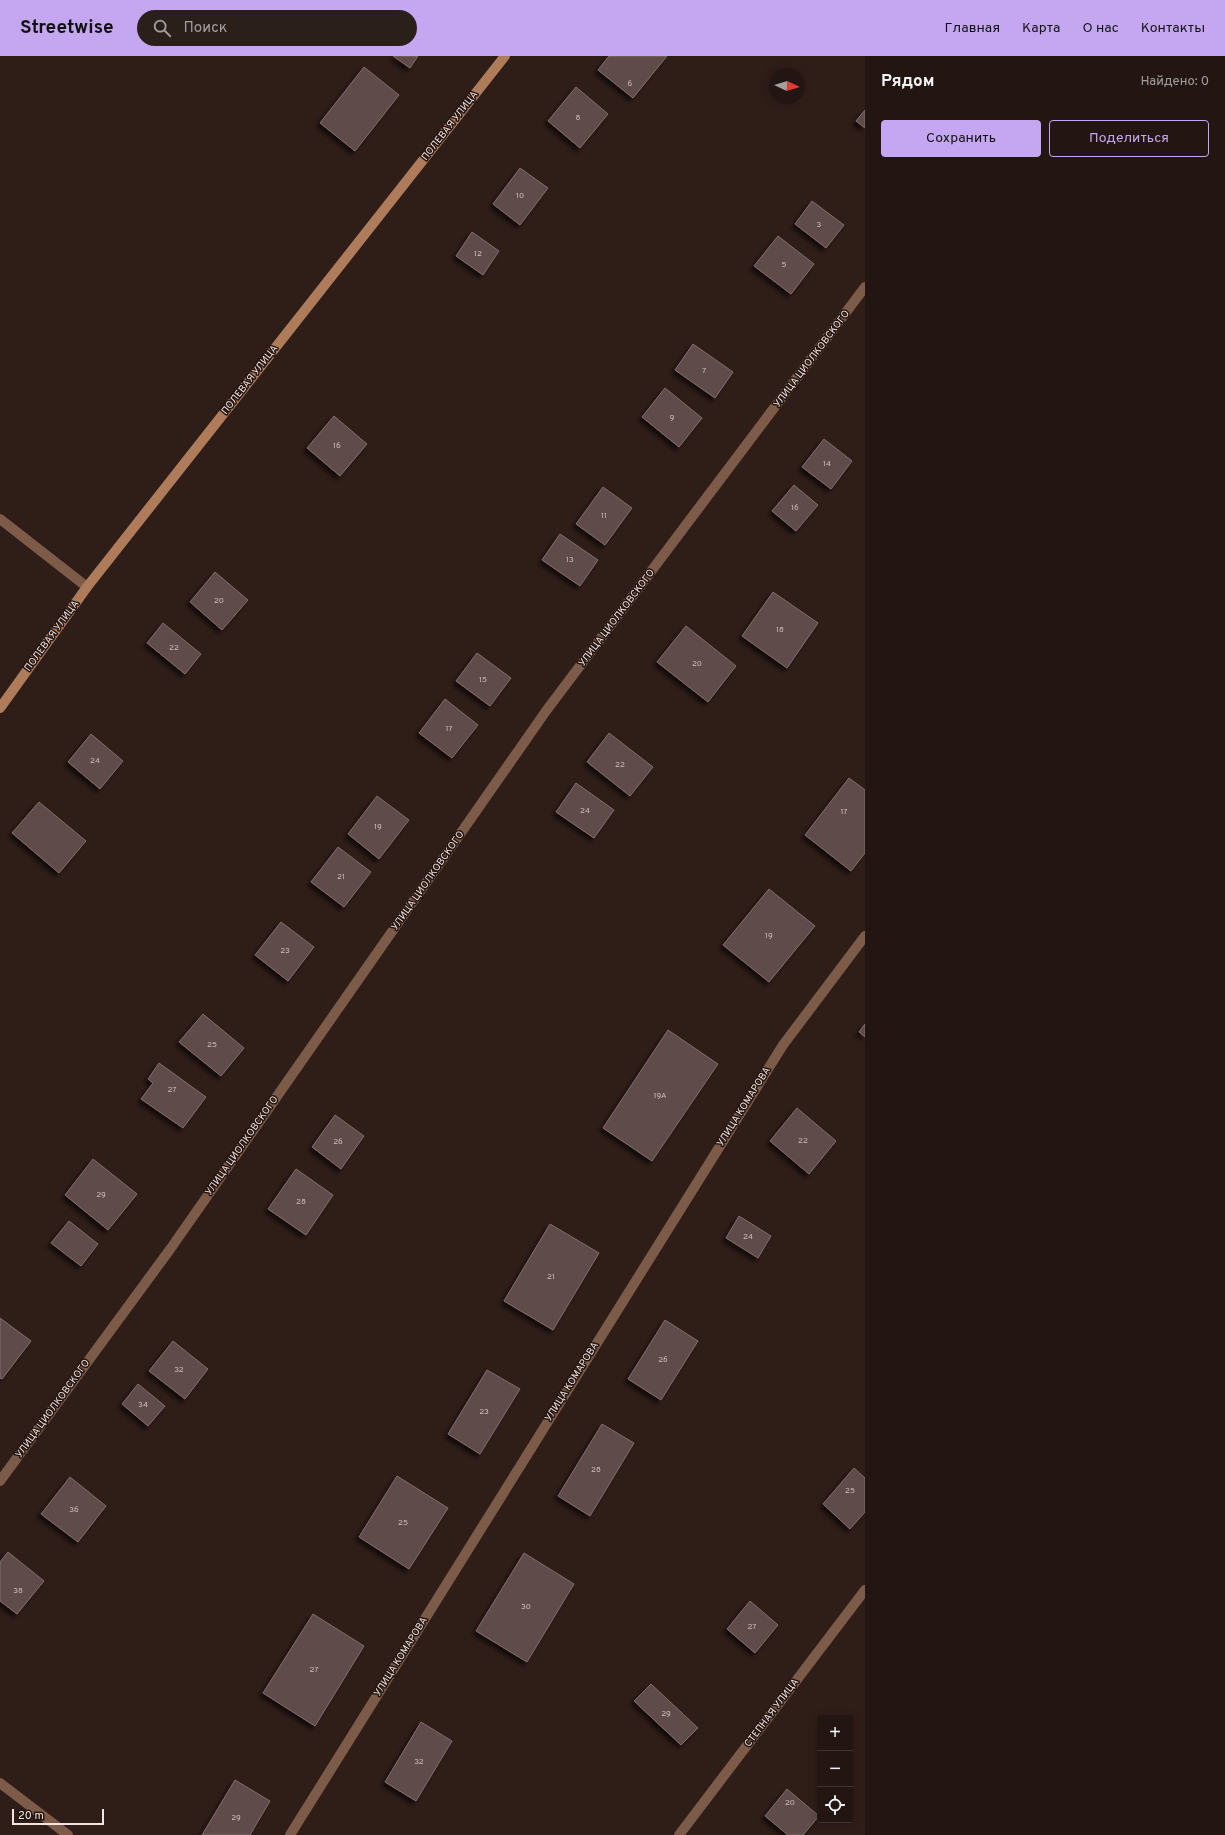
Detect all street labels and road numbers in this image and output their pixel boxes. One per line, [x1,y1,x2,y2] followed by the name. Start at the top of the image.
[419,88,481,163] street label: ПОЛЕВАЯ УЛИЦА
[771,308,853,410] street label: УЛИЦА ЦИОЛКОВСКОГО
[219,342,281,417] street label: ПОЛЕВАЯ УЛИЦА
[576,567,658,669] street label: УЛИЦА ЦИОЛКОВСКОГО
[22,598,82,674] street label: ПОЛЕВАЯ УЛИЦА
[389,829,467,933] street label: УЛИЦА ЦИОЛКОВСКОГО
[714,1065,774,1149] street label: УЛИЦА КОМАРОВА
[203,1094,281,1198] street label: УЛИЦА ЦИОЛКОВСКОГО
[542,1340,602,1424] street label: УЛИЦА КОМАРОВА
[13,1357,93,1461] street label: УЛИЦА ЦИОЛКОВСКОГО
[371,1615,431,1699] street label: УЛИЦА КОМАРОВА
[742,1676,802,1750] street label: СТЕПНАЯ УЛИЦА

